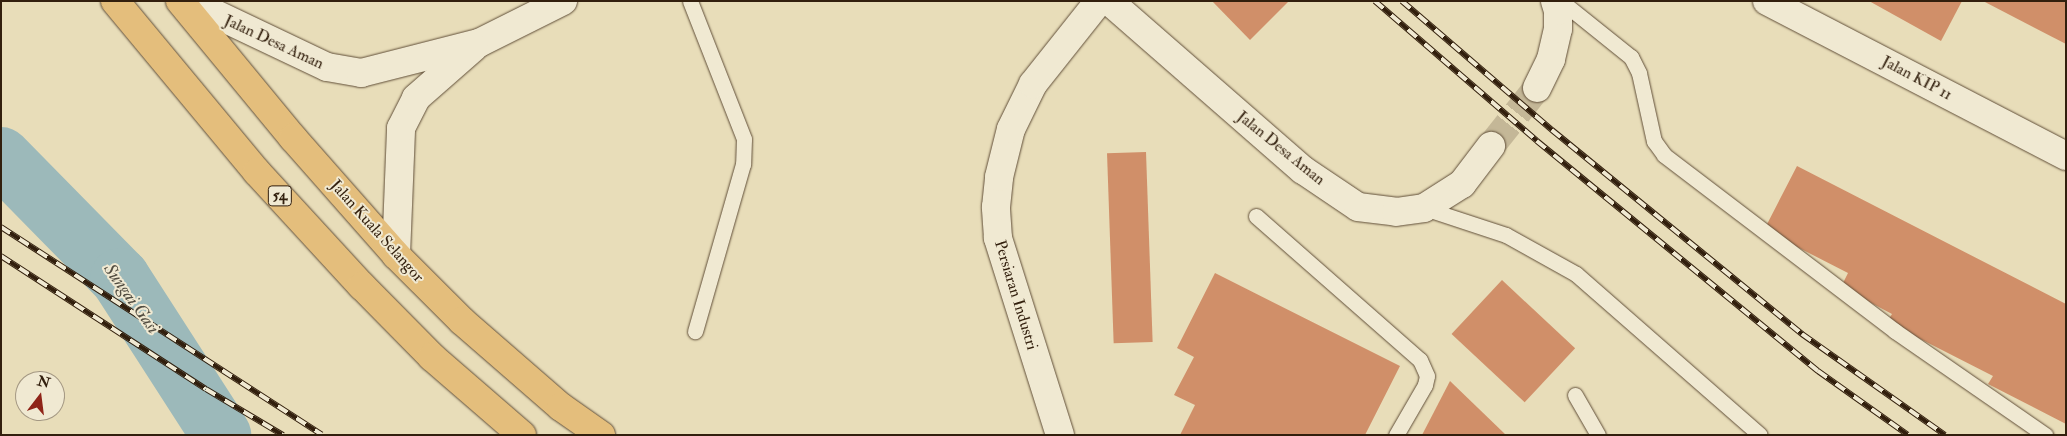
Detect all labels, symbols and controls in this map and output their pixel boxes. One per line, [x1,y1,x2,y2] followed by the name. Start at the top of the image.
[221,11,327,73] street label: Jalan Desa Aman
[1879,51,1955,105] street label: Jalan KIP 11
[1233,107,1329,189] street label: Jalan Desa Aman
[326,176,428,286] street label: Jalan Kuala Selangor
[268,184,292,208] road number: 54
[990,238,1042,352] street label: Persiaran Industri
[98,260,164,338] water label: Sungai Gasi
[15,371,65,421] north arrow
[35,372,52,392] text: N

